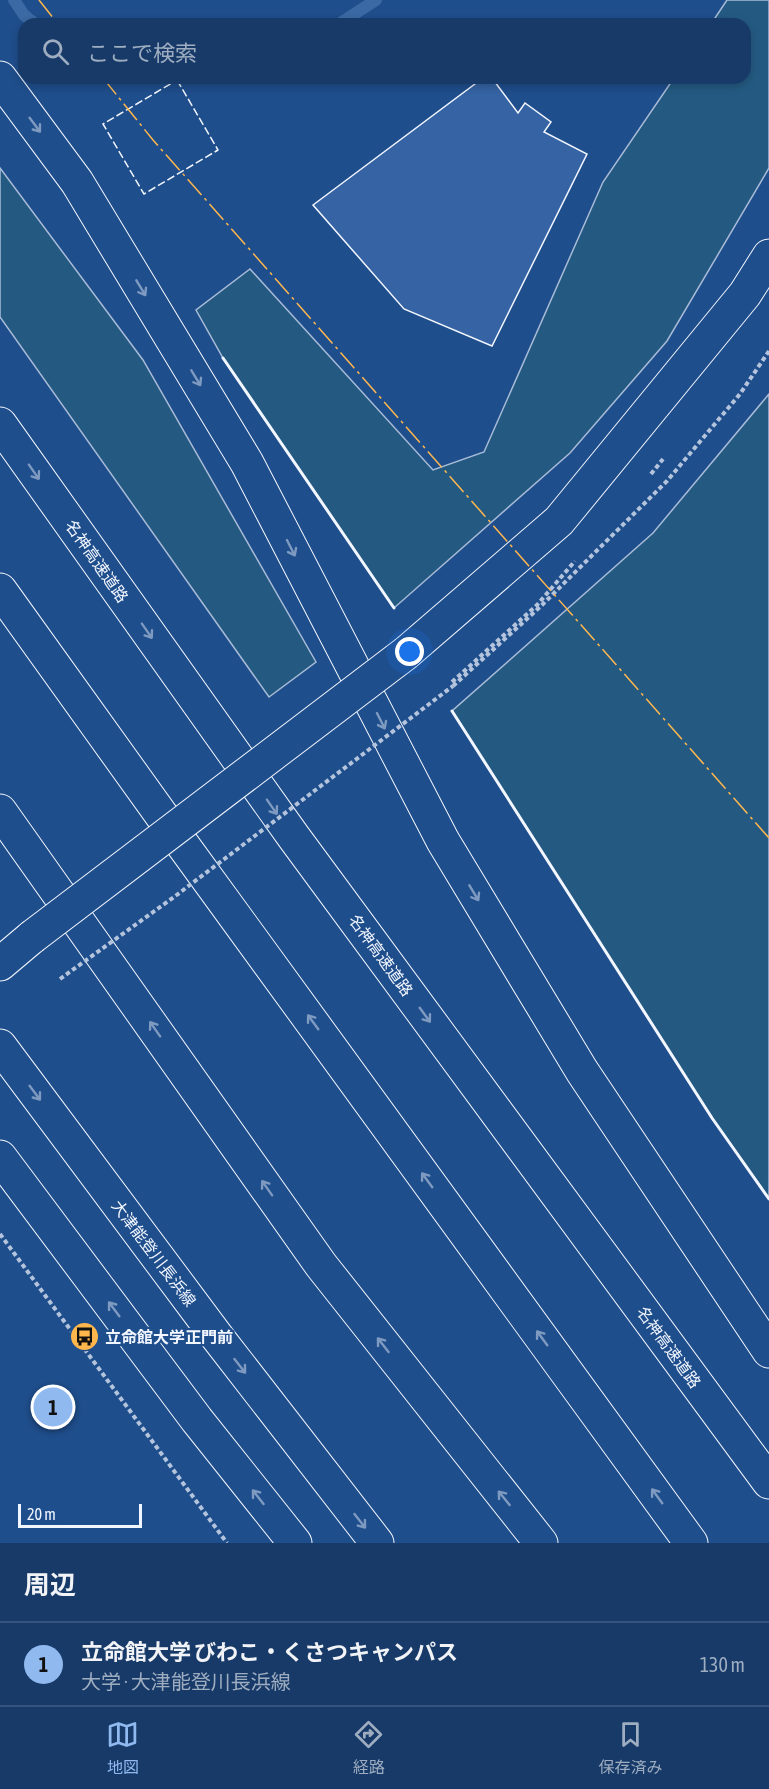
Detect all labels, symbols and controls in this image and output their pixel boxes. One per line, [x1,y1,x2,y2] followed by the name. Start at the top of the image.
[18,18,751,84] search box
[39,35,72,68] icon: search
[87,40,197,66] text: ここで検索
[29,116,41,132] one-way arrow
[136,279,148,296] one-way arrow
[190,369,202,386] one-way arrow
[28,463,40,479] one-way arrow
[62,517,132,605] street label: 名神高速道路
[286,539,297,557] one-way arrow
[141,622,153,638] one-way arrow
[395,637,424,666] your location
[376,712,387,730] one-way arrow
[266,798,278,814] one-way arrow
[469,884,481,901] one-way arrow
[346,911,416,999] street label: 名神高速道路
[419,1006,431,1022] one-way arrow
[306,1015,319,1031] one-way arrow
[149,1021,161,1037] one-way arrow
[29,1084,41,1100] one-way arrow
[421,1173,433,1189] one-way arrow
[261,1181,273,1197] one-way arrow
[108,1196,200,1310] street label: 大津能登川長浜線
[108,1302,120,1318] one-way arrow
[634,1303,704,1391] street label: 名神高速道路
[68,1321,100,1353] bus stop icon: 立命館大学正門前
[105,1328,233,1346] place label: 立命館大学正門前
[536,1330,548,1346] one-way arrow
[377,1337,390,1353] one-way arrow
[234,1358,247,1374] one-way arrow
[34,1384,72,1430] pin: 1
[650,1488,663,1504] one-way arrow
[252,1489,265,1505] one-way arrow
[498,1490,511,1506] one-way arrow
[18,1501,142,1528] scale bar
[27,1505,56,1523] text: 20 m
[353,1512,366,1528] one-way arrow
[24,1570,76,1600] text: 周辺
[81,1639,458,1665] text: 立命館大学 びわこ・くさつキャンパス
[39,1653,48,1676] text: 1
[700,1653,745,1676] text: 130 m
[81,1670,291,1693] text: 大学 · 大津能登川長浜線
[106,1718,139,1778] tab: 地図
[352,1718,385,1778] tab: 経路
[598,1718,662,1778] tab: 保存済み

